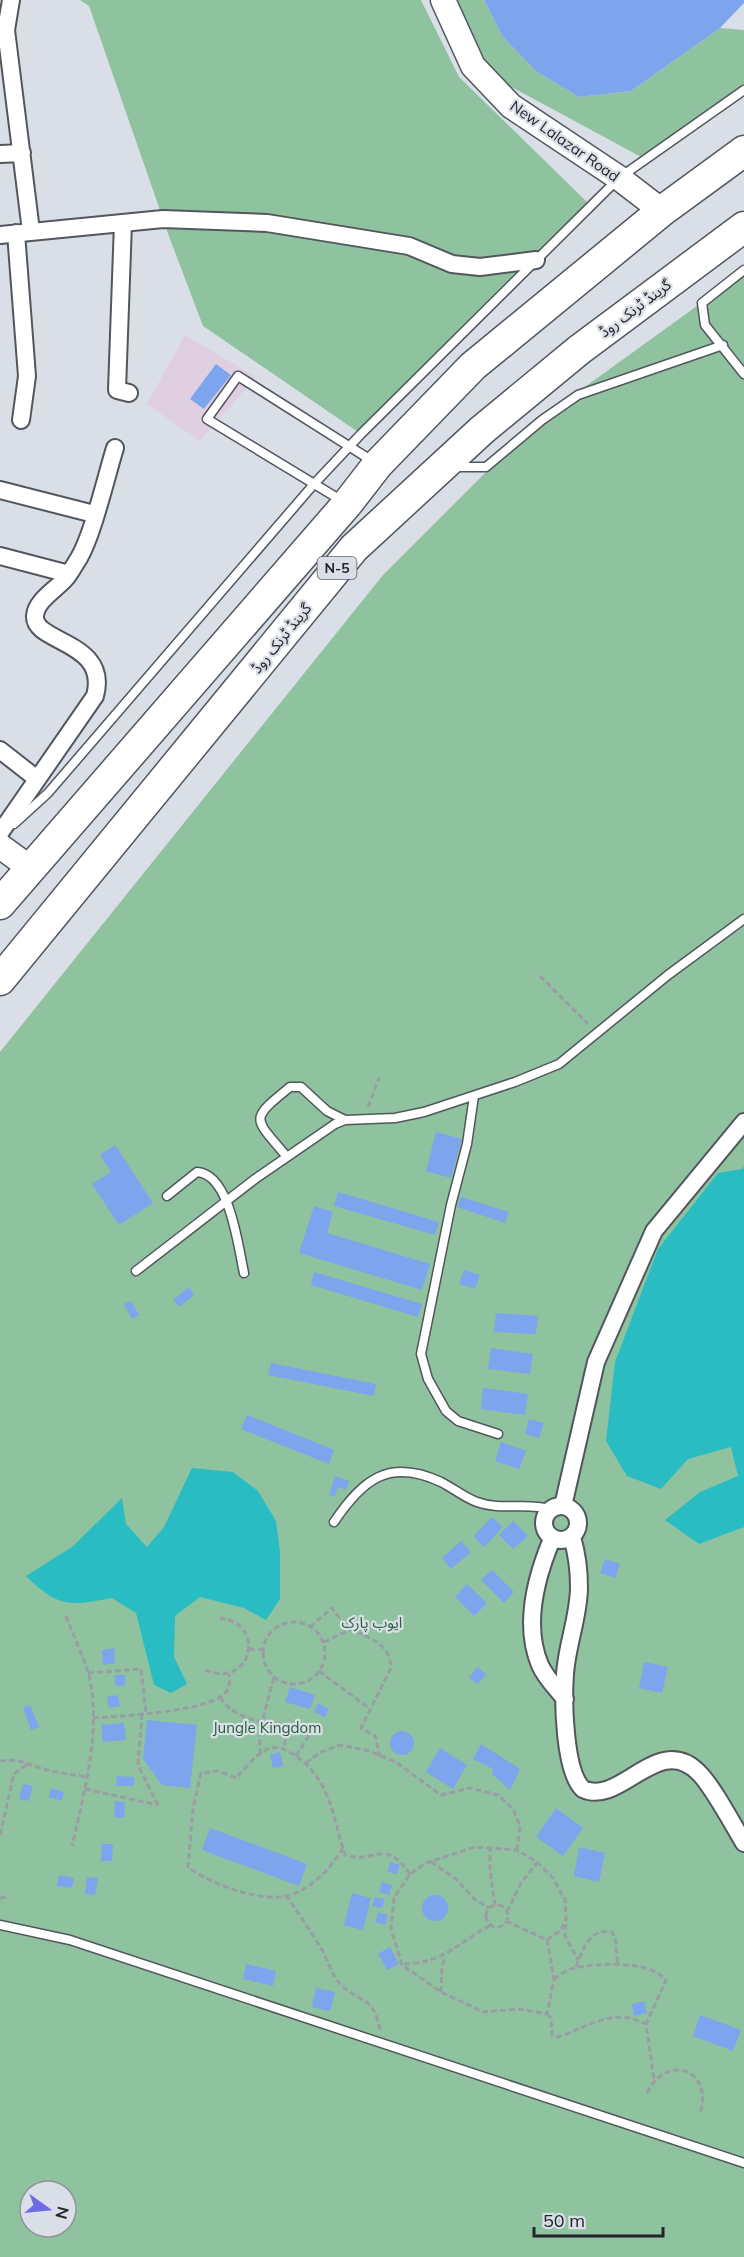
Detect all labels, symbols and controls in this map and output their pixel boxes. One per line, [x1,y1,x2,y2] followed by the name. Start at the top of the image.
[507,96,623,186] street label: New Lalazar Road
[595,274,675,341] street label: گرینڈ ٹرنک روڈ
[318,557,356,579] road number: N-5
[247,598,316,677] street label: گرینڈ ٹرنک روڈ
[342,1613,402,1633] park label: ایوب پارک
[213,1718,321,1737] park label: Jungle Kingdom
[18,2179,78,2239] north arrow
[534,2200,663,2238] scale bar
[51,2204,74,2221] text: N
[543,2209,585,2232] text: 50 m

